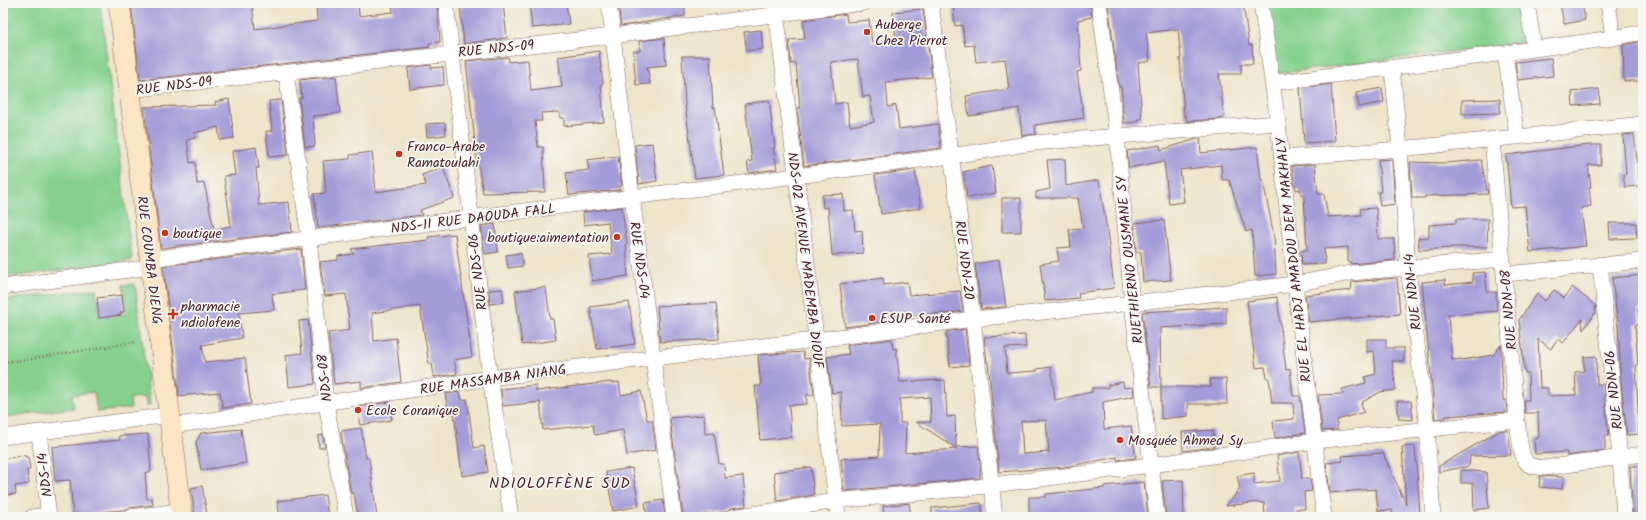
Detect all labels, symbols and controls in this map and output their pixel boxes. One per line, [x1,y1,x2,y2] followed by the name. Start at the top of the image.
[875,14,948,52] place label: Auberge Chez Pierrot
[862,27,872,37] marker: Auberge Chez Pierrot
[457,34,535,64] street label: RUE NDS-09
[135,70,214,102] street label: RUE NDS-09
[407,136,486,174] place label: Franco-Arabe Ramatoulahi
[1270,136,1318,383] street label: RUE EL HADJ AMADOU DEM MAKHALY
[394,149,404,159] marker: Franco-Arabe Ramatoulahi
[781,151,829,371] street label: NDS-02 AVENUE MADEMBA DIOUF
[1110,174,1150,345] street label: RUETHIERNO OUSMANE SY
[130,195,168,326] street label: RUE COUMBA DIENG
[389,198,557,240] street label: NDS-11 RUE DAOUDA FALL
[948,219,980,301] street label: RUE NDN-20
[623,220,655,300] street label: RUE NDS-04
[173,223,223,245] place label: boutique
[487,227,609,249] place label: boutique:aimentation
[160,228,170,238] marker: boutique
[462,232,494,312] street label: RUE NDS-06
[612,232,622,242] marker: boutique:aimentation
[1398,252,1428,331] street label: RUE NDN-14
[1494,268,1523,351] street label: RUE NDN-08
[180,296,241,334] place label: pharmacie ndiolofene
[880,308,951,330] place label: ESUP Santé
[168,309,178,319] marker: pharmacie ndiolofene
[867,313,877,323] marker: ESUP Santé
[1599,349,1629,431] street label: RUE NDN-06
[311,352,338,403] street label: NDS-08
[418,359,568,401] street label: RUE MASSAMBA NIANG
[366,400,459,422] place label: Ecole Coranique
[353,405,363,415] marker: Ecole Coranique
[1128,430,1243,452] place label: Mosquée Ahmed Sy
[1115,435,1125,445] marker: Mosquée Ahmed Sy
[31,451,59,498] street label: NDS-14
[489,472,631,496] district label: NDIOLOFFÈNE SUD

